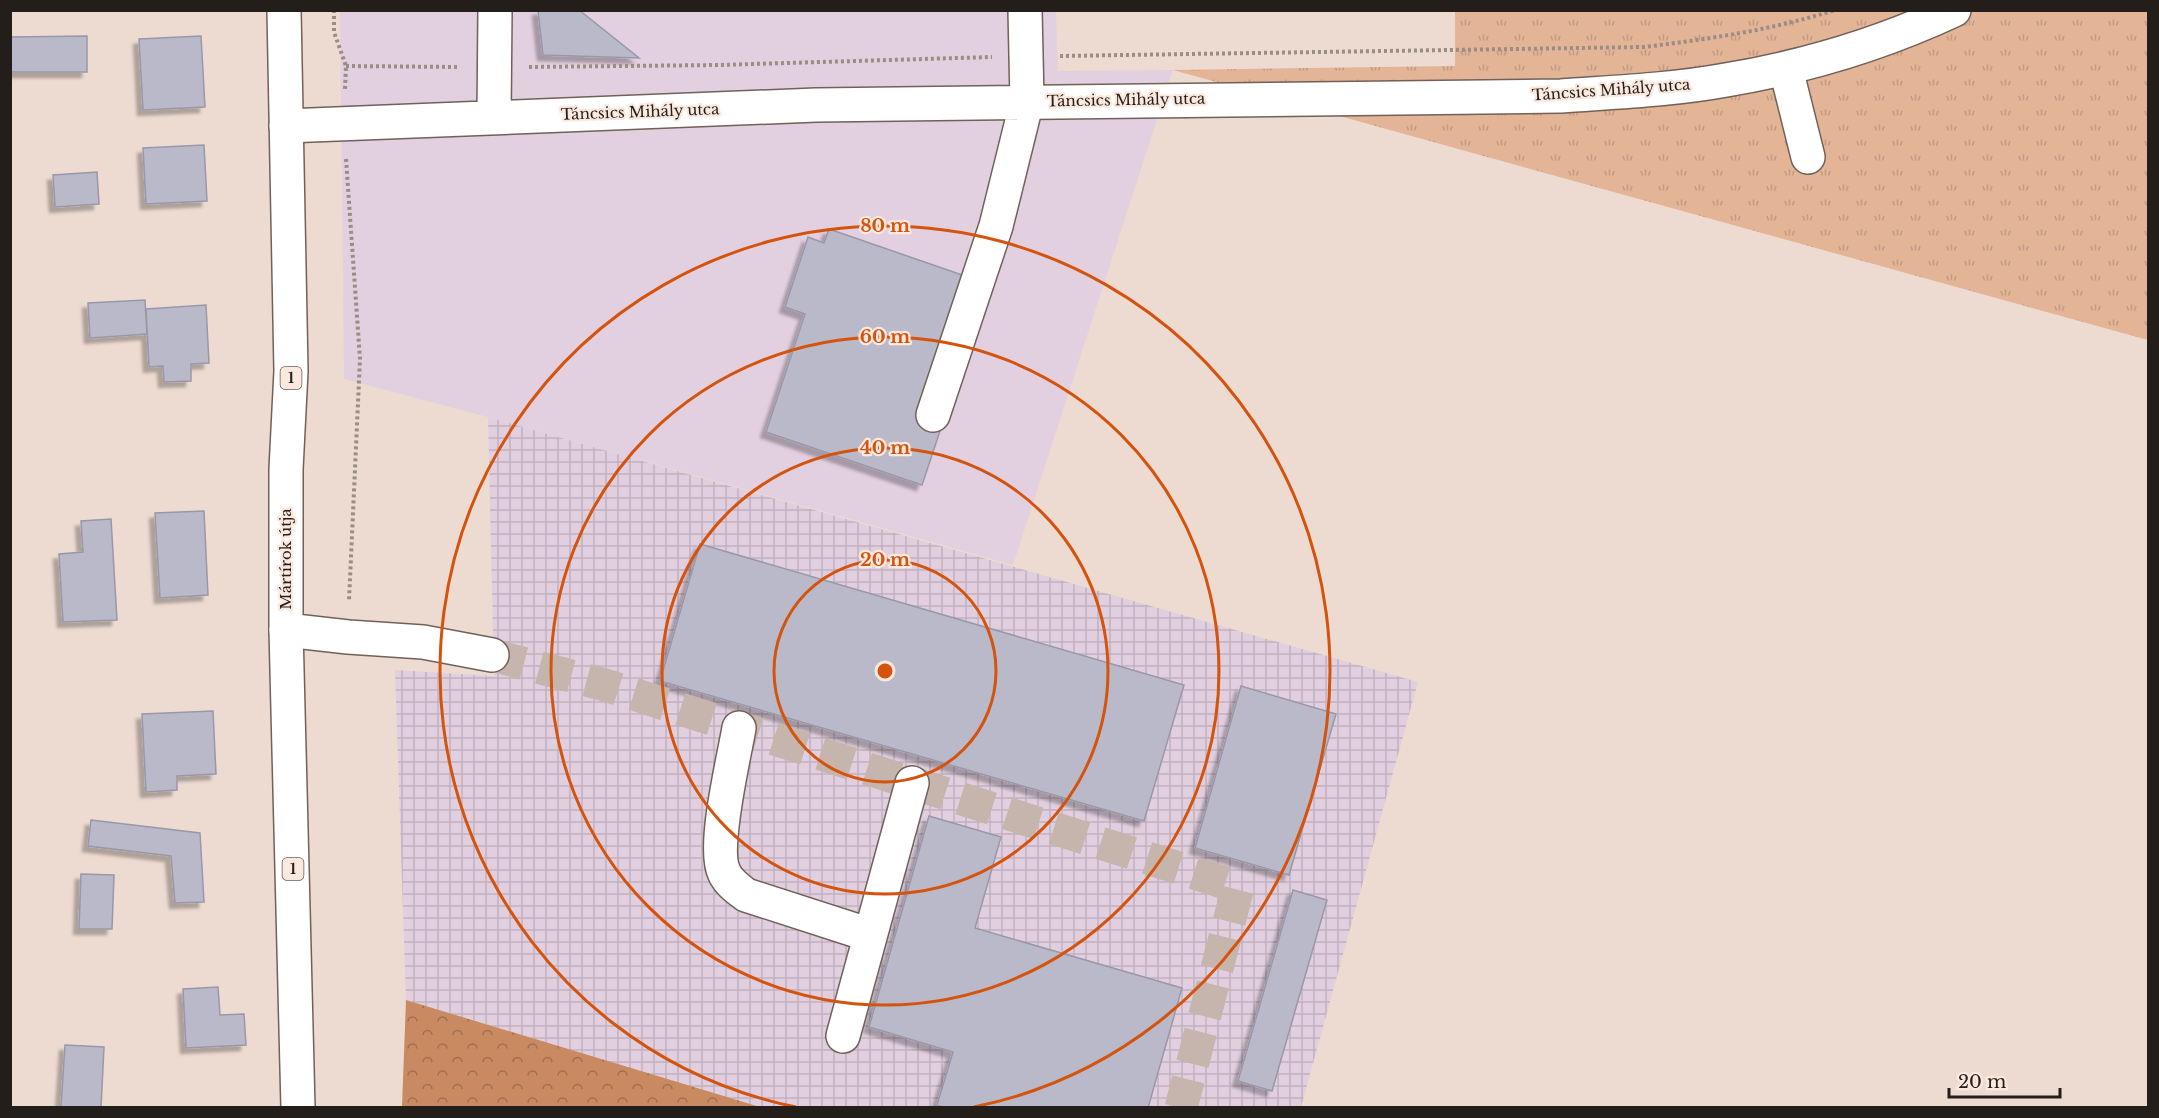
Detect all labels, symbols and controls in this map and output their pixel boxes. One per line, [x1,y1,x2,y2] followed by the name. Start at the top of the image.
[1531,74,1691,105] street label: Táncsics Mihály utca
[1047,89,1206,110] street label: Táncsics Mihály utca
[560,99,720,124] street label: Táncsics Mihály utca
[860,215,910,237] text: 80 m
[860,326,910,348] text: 60 m
[280,367,302,389] road number: 1
[860,437,910,459] text: 40 m
[276,508,295,610] street label: Mártírok útja
[860,549,910,571] text: 20 m
[875,661,895,681] centre of rings
[282,858,304,880] road number: 1
[1949,1061,2060,1099] scale bar
[1958,1071,2006,1093] text: 20 m

